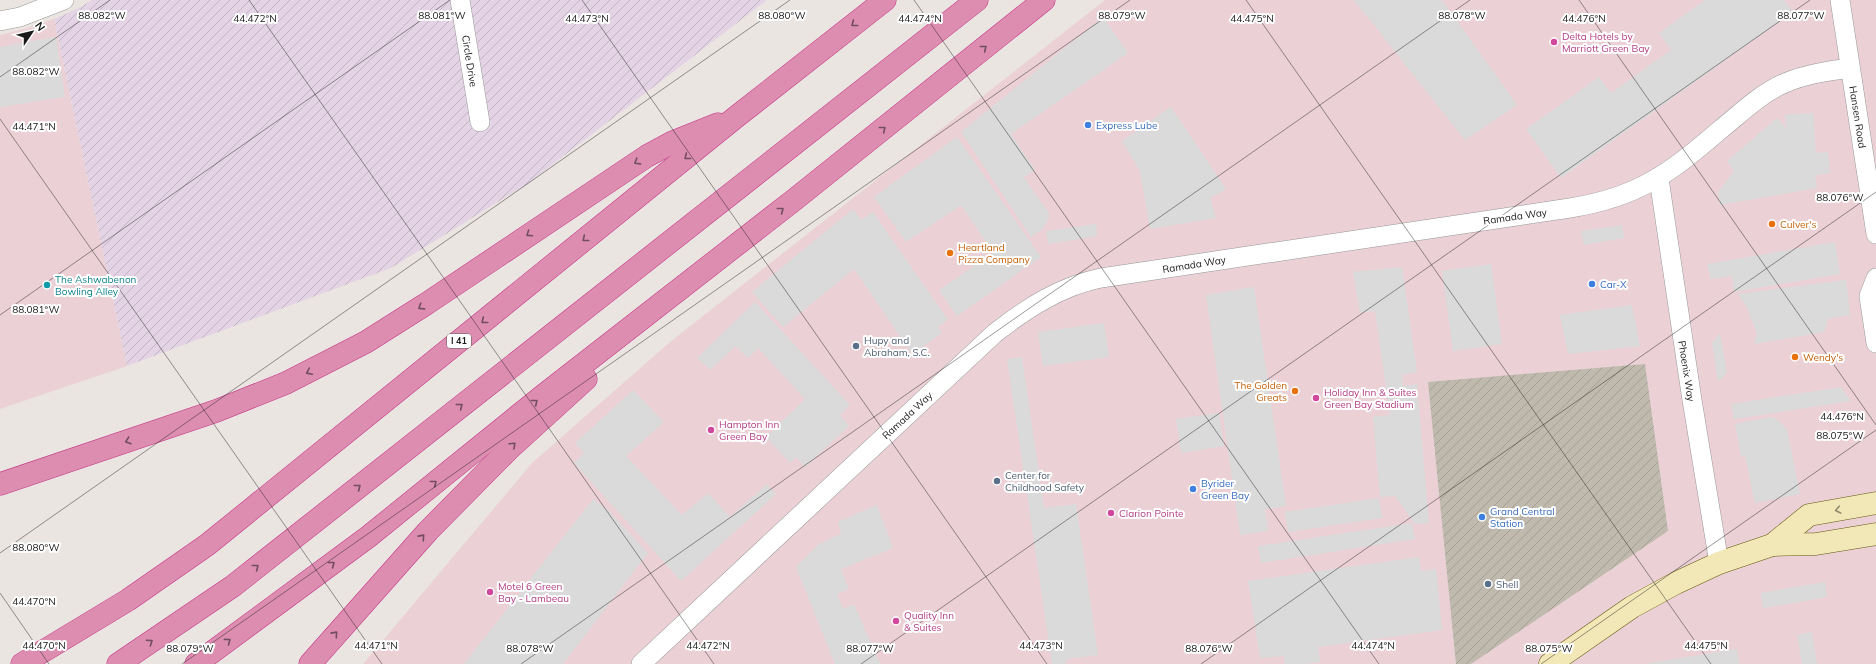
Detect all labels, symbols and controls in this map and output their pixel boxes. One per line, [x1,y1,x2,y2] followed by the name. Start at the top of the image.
[78,9,126,22] text: 88.082°W
[418,9,466,22] text: 88.081°W
[758,9,806,22] text: 88.080°W
[1098,9,1146,22] text: 88.079°W
[1438,9,1486,22] text: 88.078°W
[1777,9,1825,22] text: 88.077°W
[12,12,52,52] north arrow
[233,12,277,25] text: 44.472°N
[565,12,609,25] text: 44.473°N
[898,12,942,25] text: 44.474°N
[1230,12,1274,25] text: 44.475°N
[1562,12,1606,25] text: 44.476°N
[32,19,48,34] text: N
[852,20,859,27] one-way arrow
[1562,30,1650,55] place label: Delta Hotels by Marriott Green Bay
[459,34,480,88] street label: Circle Drive
[1549,37,1559,47] marker: Delta Hotels by Marriott Green Bay
[980,46,987,53] one-way arrow
[12,65,60,78] text: 88.082°W
[1846,85,1869,149] street label: Hansen Road
[1096,119,1157,132] place label: Express Lube
[12,120,56,133] text: 44.471°N
[1083,120,1093,130] marker: Express Lube
[878,127,885,134] one-way arrow
[684,153,691,160] one-way arrow
[634,157,641,165] one-way arrow
[1816,191,1864,204] text: 88.076°W
[1482,206,1548,227] street label: Ramada Way
[777,208,784,215] one-way arrow
[1780,218,1816,231] place label: Culver's
[1767,219,1777,229] marker: Culver's
[526,230,533,237] one-way arrow
[583,234,590,241] one-way arrow
[958,241,1031,266] place label: Heartland Pizza Company
[945,248,955,258] marker: Heartland Pizza Company
[1161,253,1227,276] street label: Ramada Way
[55,273,137,298] place label: The Ashwabenon Bowling Alley
[1600,278,1627,291] place label: Car-X
[1587,279,1597,289] marker: Car-X
[42,280,52,290] marker: The Ashwabenon Bowling Alley
[419,302,426,309] one-way arrow
[12,303,60,316] text: 88.081°W
[482,316,489,323] one-way arrow
[447,334,471,348] road number: I 41
[864,334,930,359] place label: Hupy and Abraham, S.C.
[1675,340,1698,403] street label: Phoenix Way
[851,341,861,351] marker: Hupy and Abraham, S.C.
[1803,351,1843,364] place label: Wendy's
[1790,352,1800,362] marker: Wendy's
[306,367,313,375] one-way arrow
[1234,379,1287,404] place label: The Golden Greats
[1290,386,1300,396] marker: The Golden Greats
[1324,386,1417,411] place label: Holiday Inn & Suites Green Bay Stadium
[879,388,936,442] street label: Ramada Way
[1311,393,1321,403] marker: Holiday Inn & Suites Green Bay Stadium
[531,399,538,406] one-way arrow
[456,404,463,411] one-way arrow
[1820,410,1864,423] text: 44.476°N
[719,418,779,443] place label: Hampton Inn Green Bay
[706,425,716,435] marker: Hampton Inn Green Bay
[1816,429,1864,442] text: 88.075°W
[125,436,132,444] one-way arrow
[508,442,516,450] one-way arrow
[1005,469,1085,494] place label: Center for Childhood Safety
[992,476,1002,486] marker: Center for Childhood Safety
[1201,477,1250,502] place label: Byrider Green Bay
[430,481,437,488] one-way arrow
[354,484,361,491] one-way arrow
[1188,484,1198,494] marker: Byrider Green Bay
[1490,505,1555,530] place label: Grand Central Station
[1835,505,1841,514] one-way arrow
[1119,507,1184,520] place label: Clarion Pointe
[1106,508,1116,518] marker: Clarion Pointe
[1477,512,1487,522] marker: Grand Central Station
[417,535,424,542] one-way arrow
[12,541,60,554] text: 88.080°W
[328,562,335,569] one-way arrow
[252,565,259,572] one-way arrow
[1496,578,1518,591] place label: Shell
[1483,579,1493,589] marker: Shell
[498,580,569,605] place label: Motel 6 Green Bay - Lambeau
[485,587,495,597] marker: Motel 6 Green Bay - Lambeau
[12,595,56,608] text: 44.470°N
[904,609,954,634] place label: Quality Inn & Suites
[891,616,901,626] marker: Quality Inn & Suites
[330,631,338,639] one-way arrow
[224,638,231,646] one-way arrow
[22,639,66,652] text: 44.470°N
[146,639,153,647] one-way arrow
[354,639,398,652] text: 44.471°N
[686,639,730,652] text: 44.472°N
[1019,639,1063,652] text: 44.473°N
[1351,639,1395,652] text: 44.474°N
[1684,639,1728,652] text: 44.475°N
[166,642,214,655] text: 88.079°W
[506,642,554,655] text: 88.078°W
[846,642,894,655] text: 88.077°W
[1185,642,1233,655] text: 88.076°W
[1525,642,1573,655] text: 88.075°W

